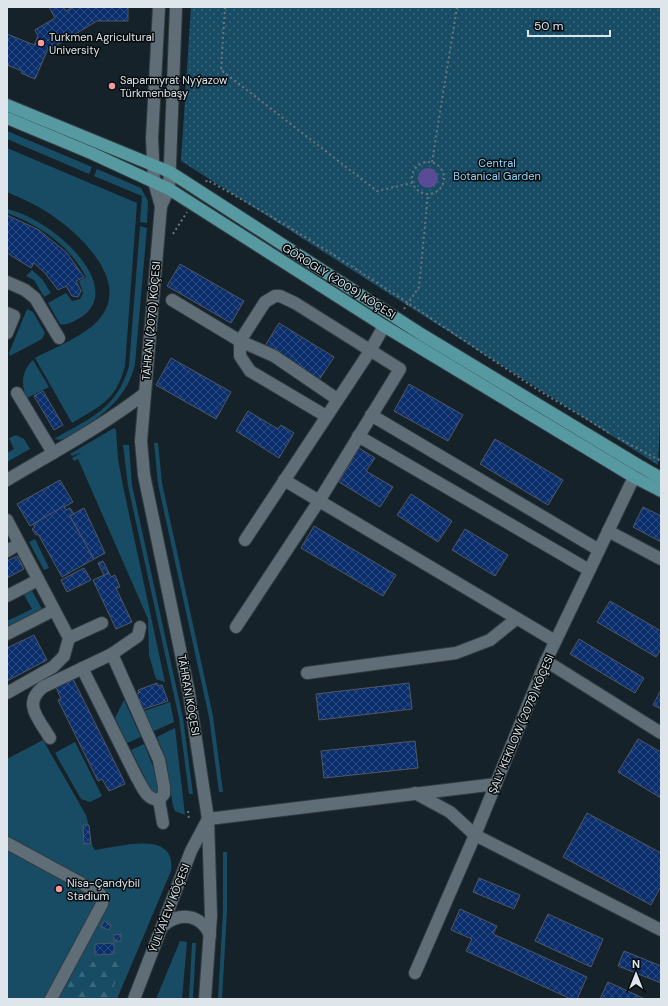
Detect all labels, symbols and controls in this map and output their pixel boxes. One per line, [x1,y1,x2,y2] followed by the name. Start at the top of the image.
[528,12,610,38] scale bar
[534,18,563,34] text: 50 m
[49,30,154,57] place label: Turkmen Agricultural University
[36,38,46,48] marker: Turkmen Agricultural University
[120,73,228,100] place label: Saparmyrat Nyýazow Türkmenbaşy
[107,81,117,91] marker: Saparmyrat Nyýazow Türkmenbaşy
[453,156,541,183] park label: Central Botanical Garden
[280,240,398,322] street label: GÖROGLY (2009) KÖÇESI
[139,261,163,381] street label: TÄHRAN (2070) KÖÇESI
[485,652,557,796] street label: ŞALY KEKILOW (2078) KÖÇESI
[175,653,203,737] street label: TÄHRAN KÖÇESI
[146,862,192,954] street label: ÝULÝAÝEW KÖÇESI
[67,876,140,903] place label: Nisa-Çandybil Stadium
[54,884,64,894] marker: Nisa-Çandybil Stadium
[616,954,656,994] north arrow
[632,957,640,971] text: N

